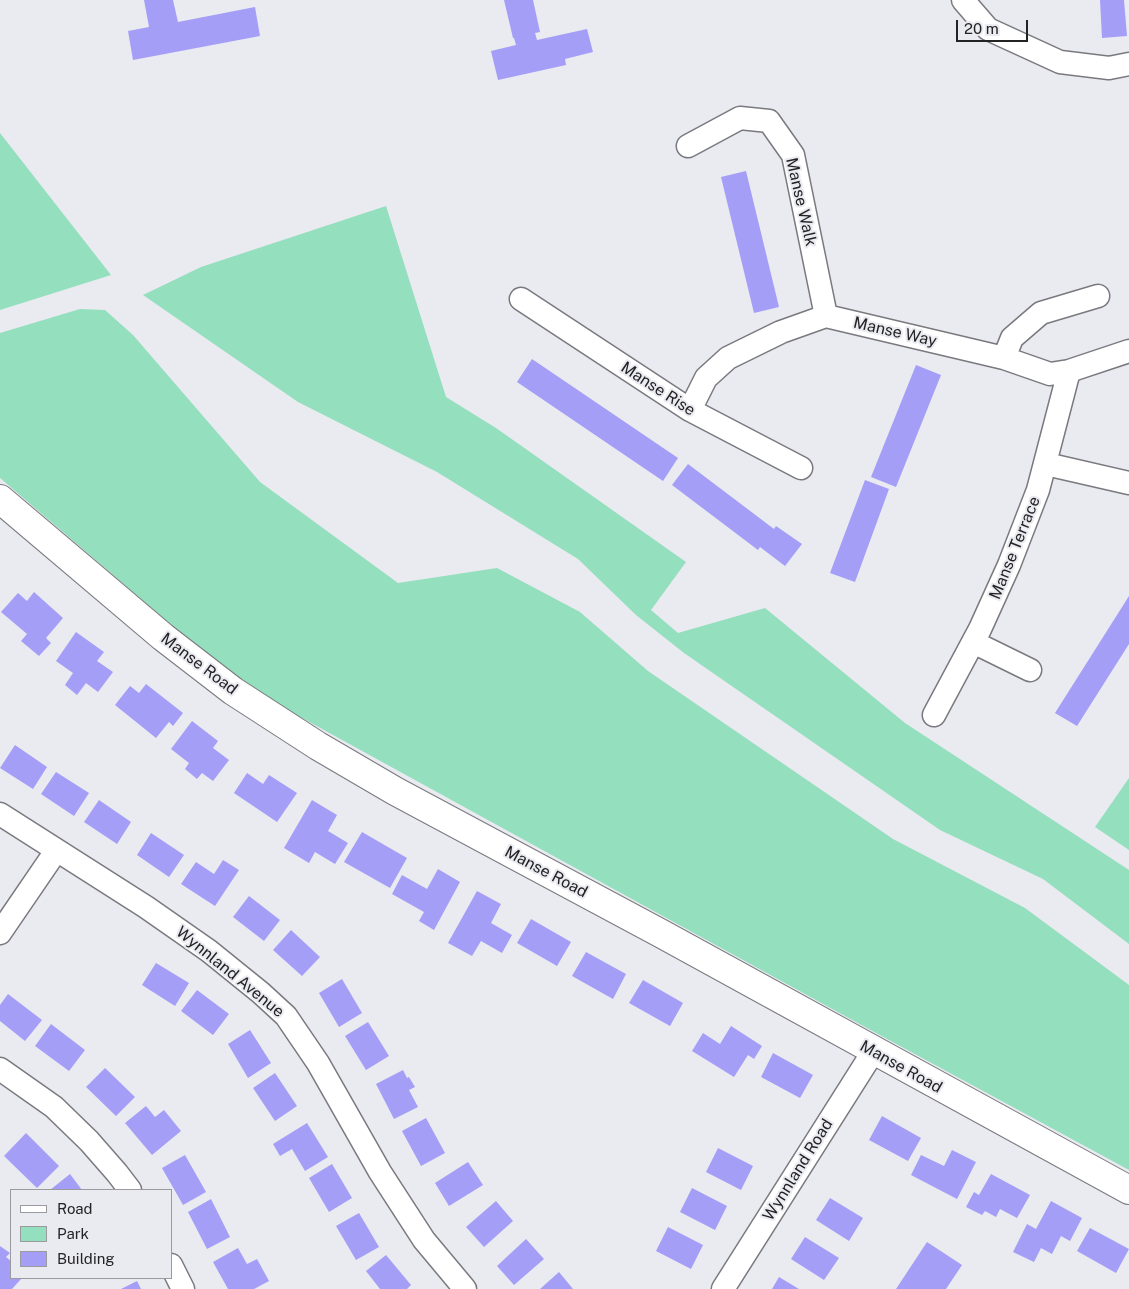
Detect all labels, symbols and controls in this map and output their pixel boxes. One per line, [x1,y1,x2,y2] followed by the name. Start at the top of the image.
[959,10,1032,42] scale bar
[964,20,999,37] text: 20 m
[781,156,821,248] street label: Manse Walk
[851,313,939,351] street label: Manse Way
[617,358,699,420] street label: Manse Rise
[986,494,1044,602] street label: Manse Terrace
[157,629,241,699] street label: Manse Road
[501,842,591,902] street label: Manse Road
[172,923,288,1021] street label: Wynnland Avenue
[857,1037,945,1097] street label: Manse Road
[759,1116,837,1224] street label: Wynnland Road
[10,1189,172,1279] legend
[57,1200,93,1217] text: Road
[57,1225,89,1242] text: Park
[57,1250,115,1267] text: Building

